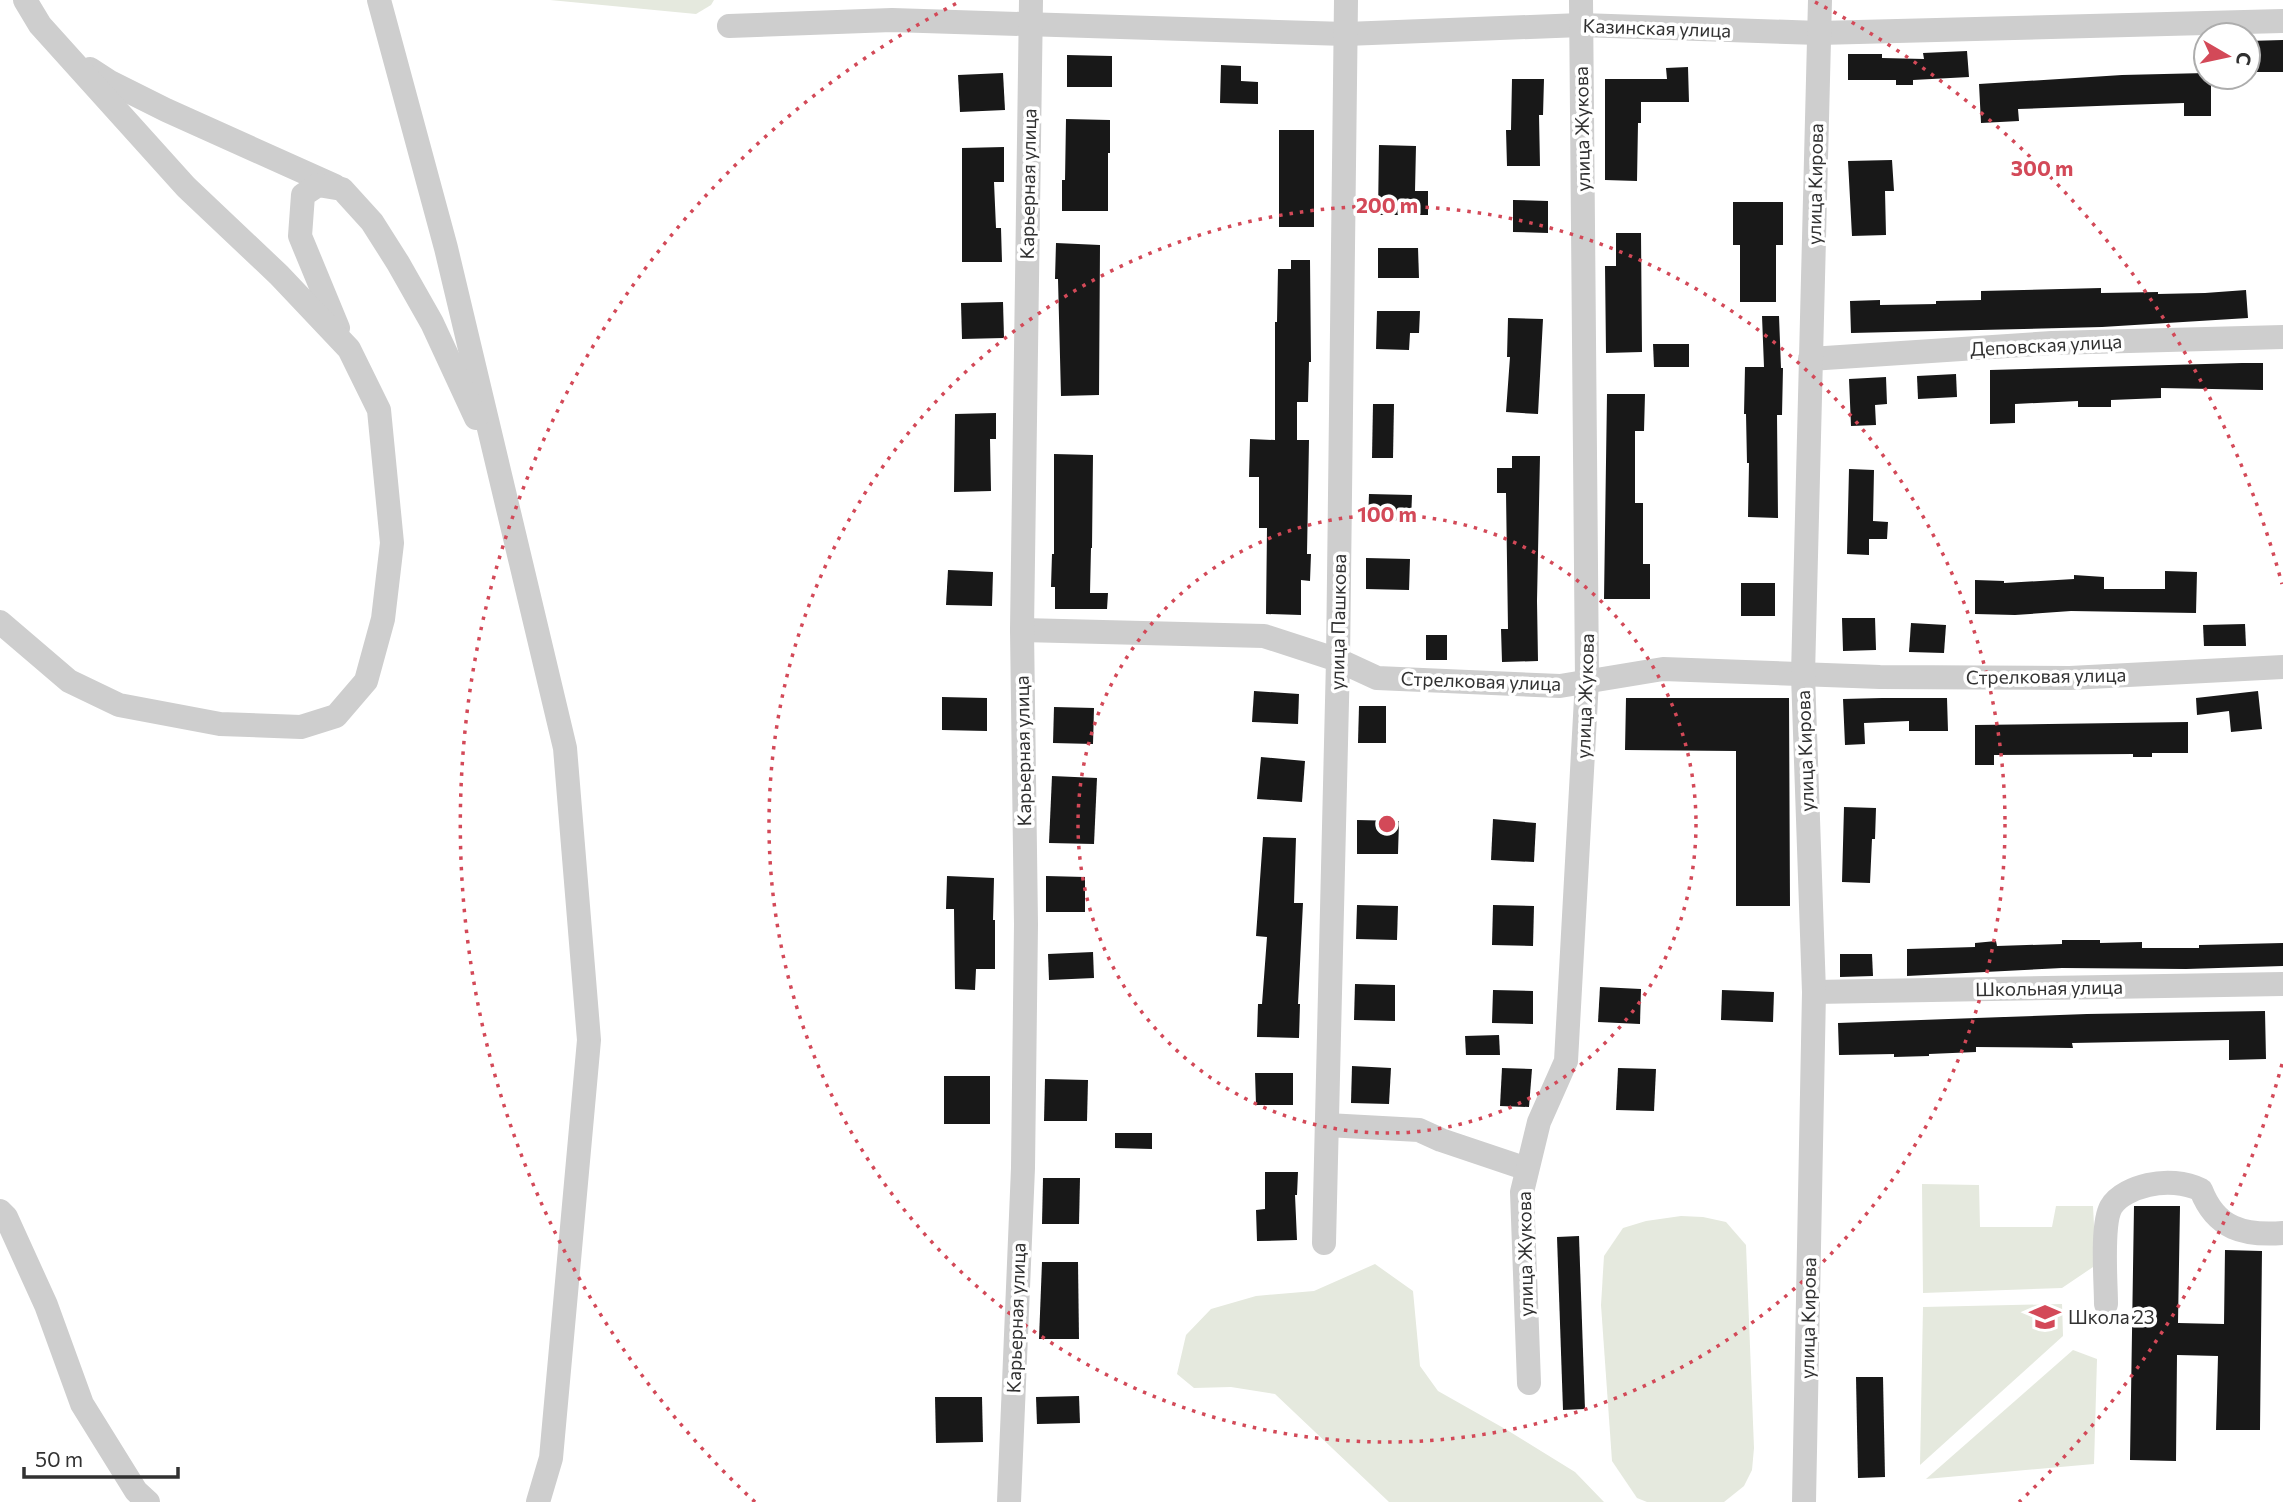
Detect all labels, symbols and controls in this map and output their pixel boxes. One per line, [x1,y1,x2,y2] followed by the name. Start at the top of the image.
[1582,13,1732,42] street label: Казинская улица
[2192,21,2262,91] north arrow
[2232,51,2257,67] text: С
[1569,66,1594,192] street label: улица Жукова
[1015,108,1040,260] street label: Карьерная улица
[1802,123,1827,245] street label: улица Кирова
[2011,155,2073,180] text: 300 m
[1356,192,1418,217] text: 200 m
[1969,329,2123,360] street label: Деповская улица
[1357,501,1417,526] text: 100 m
[1325,554,1350,690] street label: улица Пашкова
[1571,633,1598,759] street label: улица Жукова
[1966,663,2126,688] street label: Стрелковая улица
[1400,666,1562,695] street label: Стрелковая улица
[1010,675,1035,827] street label: Карьерная улица
[1791,690,1818,812] street label: улица Кирова
[1375,812,1399,836] centre of rings
[1975,975,2123,1000] street label: Школьная улица
[1512,1191,1537,1317] street label: улица Жукова
[1001,1242,1030,1394] street label: Карьерная улица
[1795,1257,1820,1379] street label: улица Кирова
[2028,1300,2062,1334] school or university icon: Школа 23
[2068,1305,2155,1328] place label: Школа 23
[24,1436,178,1480] scale bar
[35,1446,83,1471] text: 50 m

